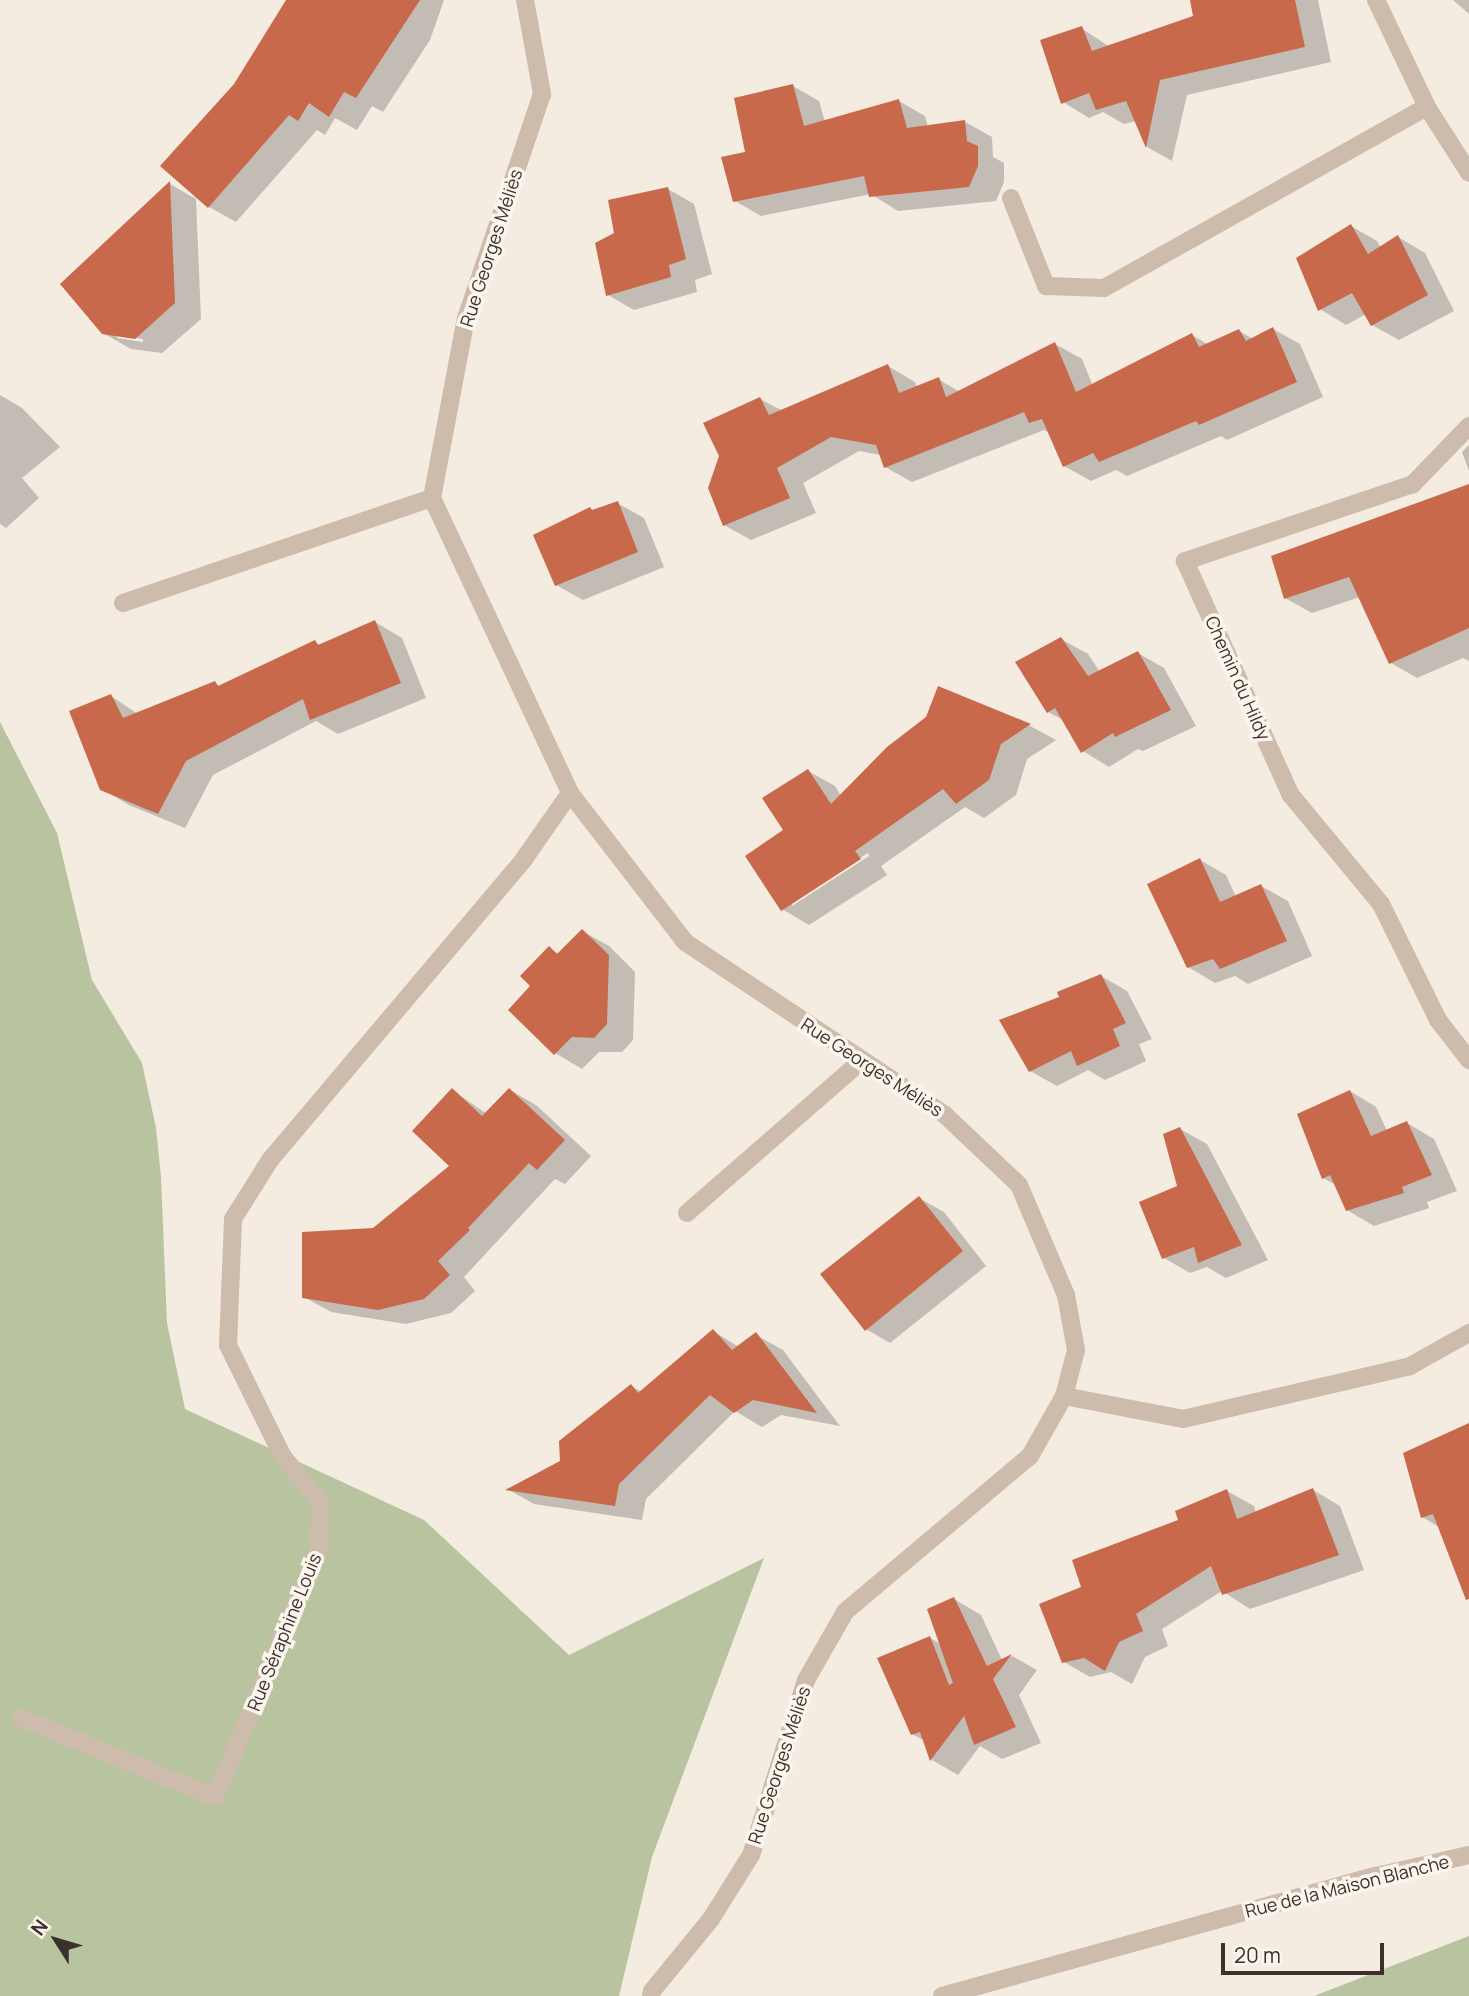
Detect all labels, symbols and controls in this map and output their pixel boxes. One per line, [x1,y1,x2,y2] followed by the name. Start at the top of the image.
[455,166,527,330] street label: Rue Georges Méliès
[1201,613,1275,743] street label: Chemin du Hildy
[797,1013,947,1121] street label: Rue Georges Méliès
[242,1550,326,1714] street label: Rue Séraphine Louis
[743,1683,815,1847] street label: Rue Georges Méliès
[1243,1850,1451,1922] street label: Rue de la Maison Blanche
[21,1905,91,1975] north arrow
[25,1914,54,1941] text: N
[1224,1930,1387,1974] scale bar
[1234,1941,1281,1969] text: 20 m

